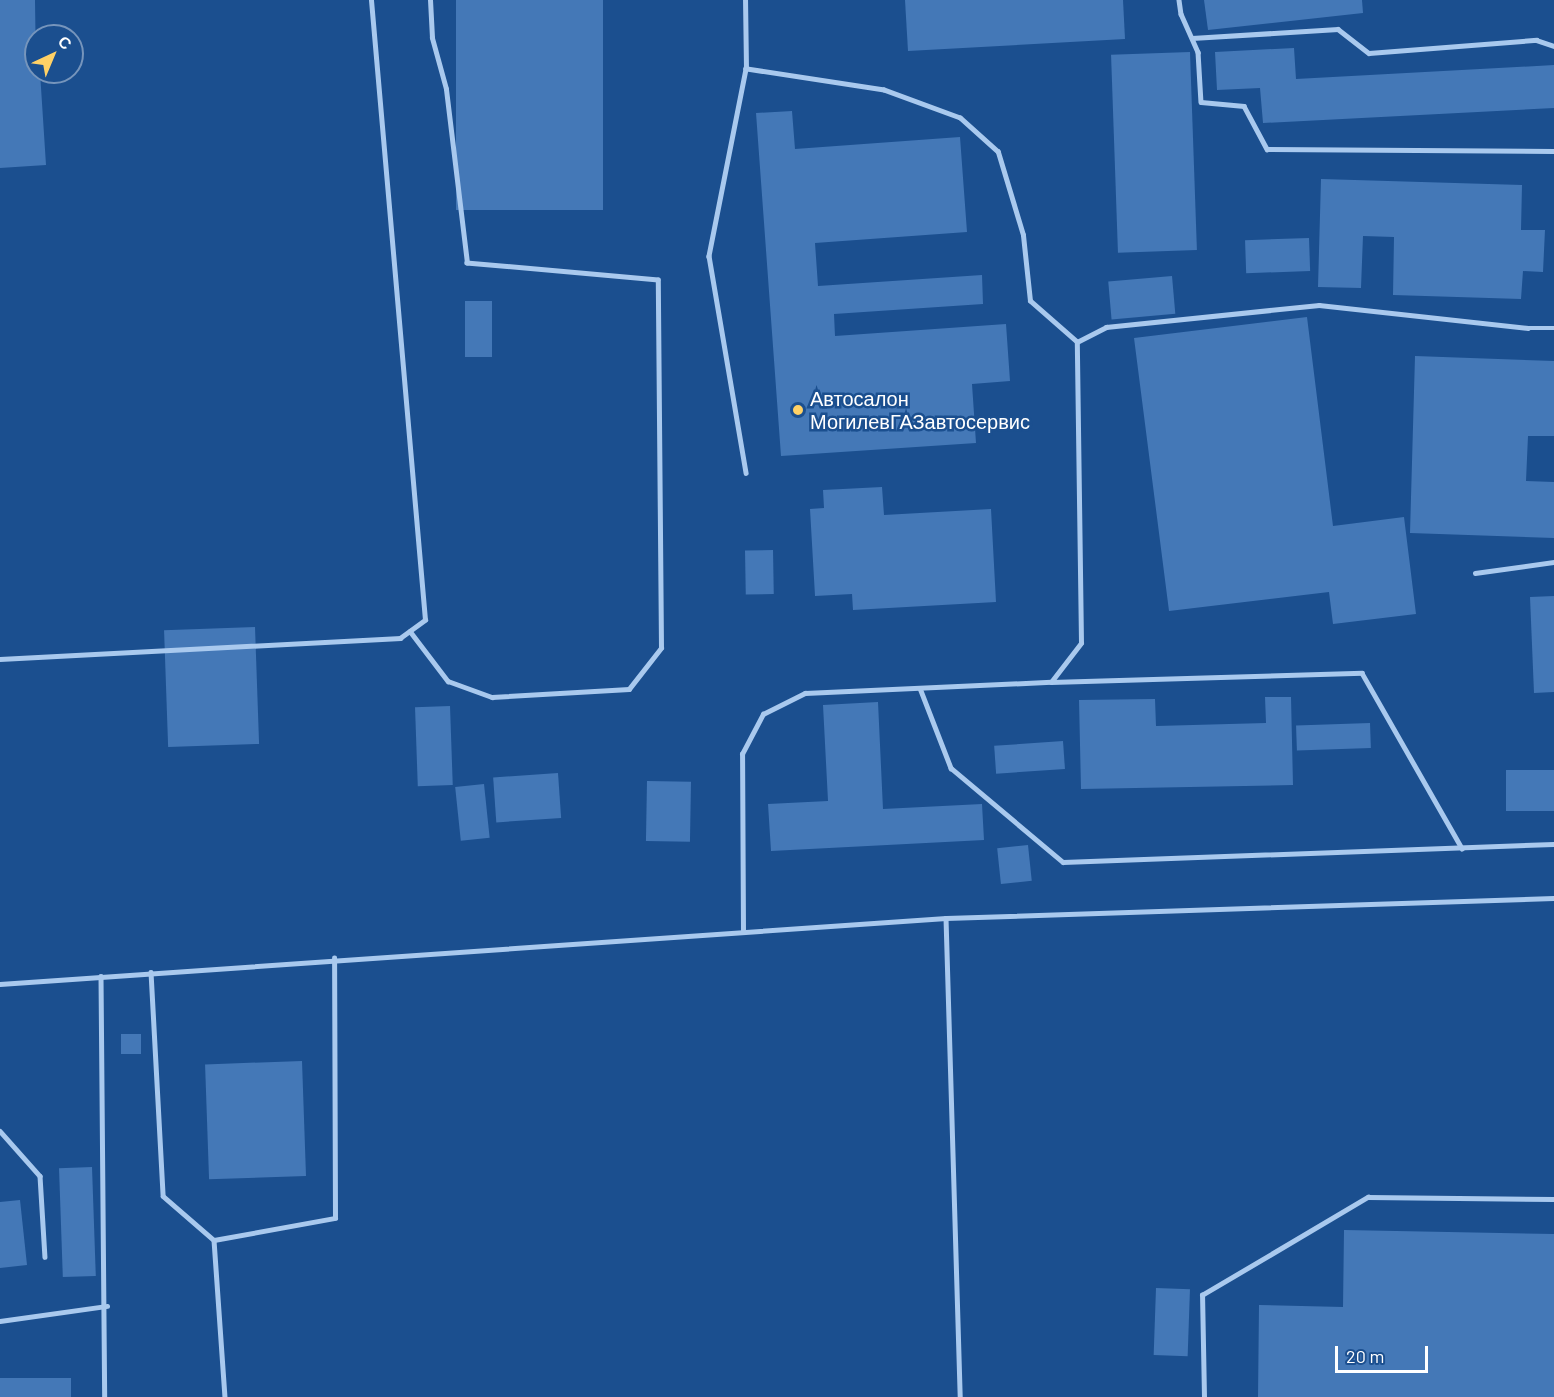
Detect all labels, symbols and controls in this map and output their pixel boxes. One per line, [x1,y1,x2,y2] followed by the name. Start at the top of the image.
[24,24,84,84] north arrow
[55,31,76,53] text: С
[810,386,1030,433] place label: Автосалон МогилевГАЗавтосервис
[791,403,805,417] marker: Автосалон МогилевГАЗавтосервис
[1338,1334,1431,1372] scale bar
[1346,1345,1384,1367] text: 20 m

